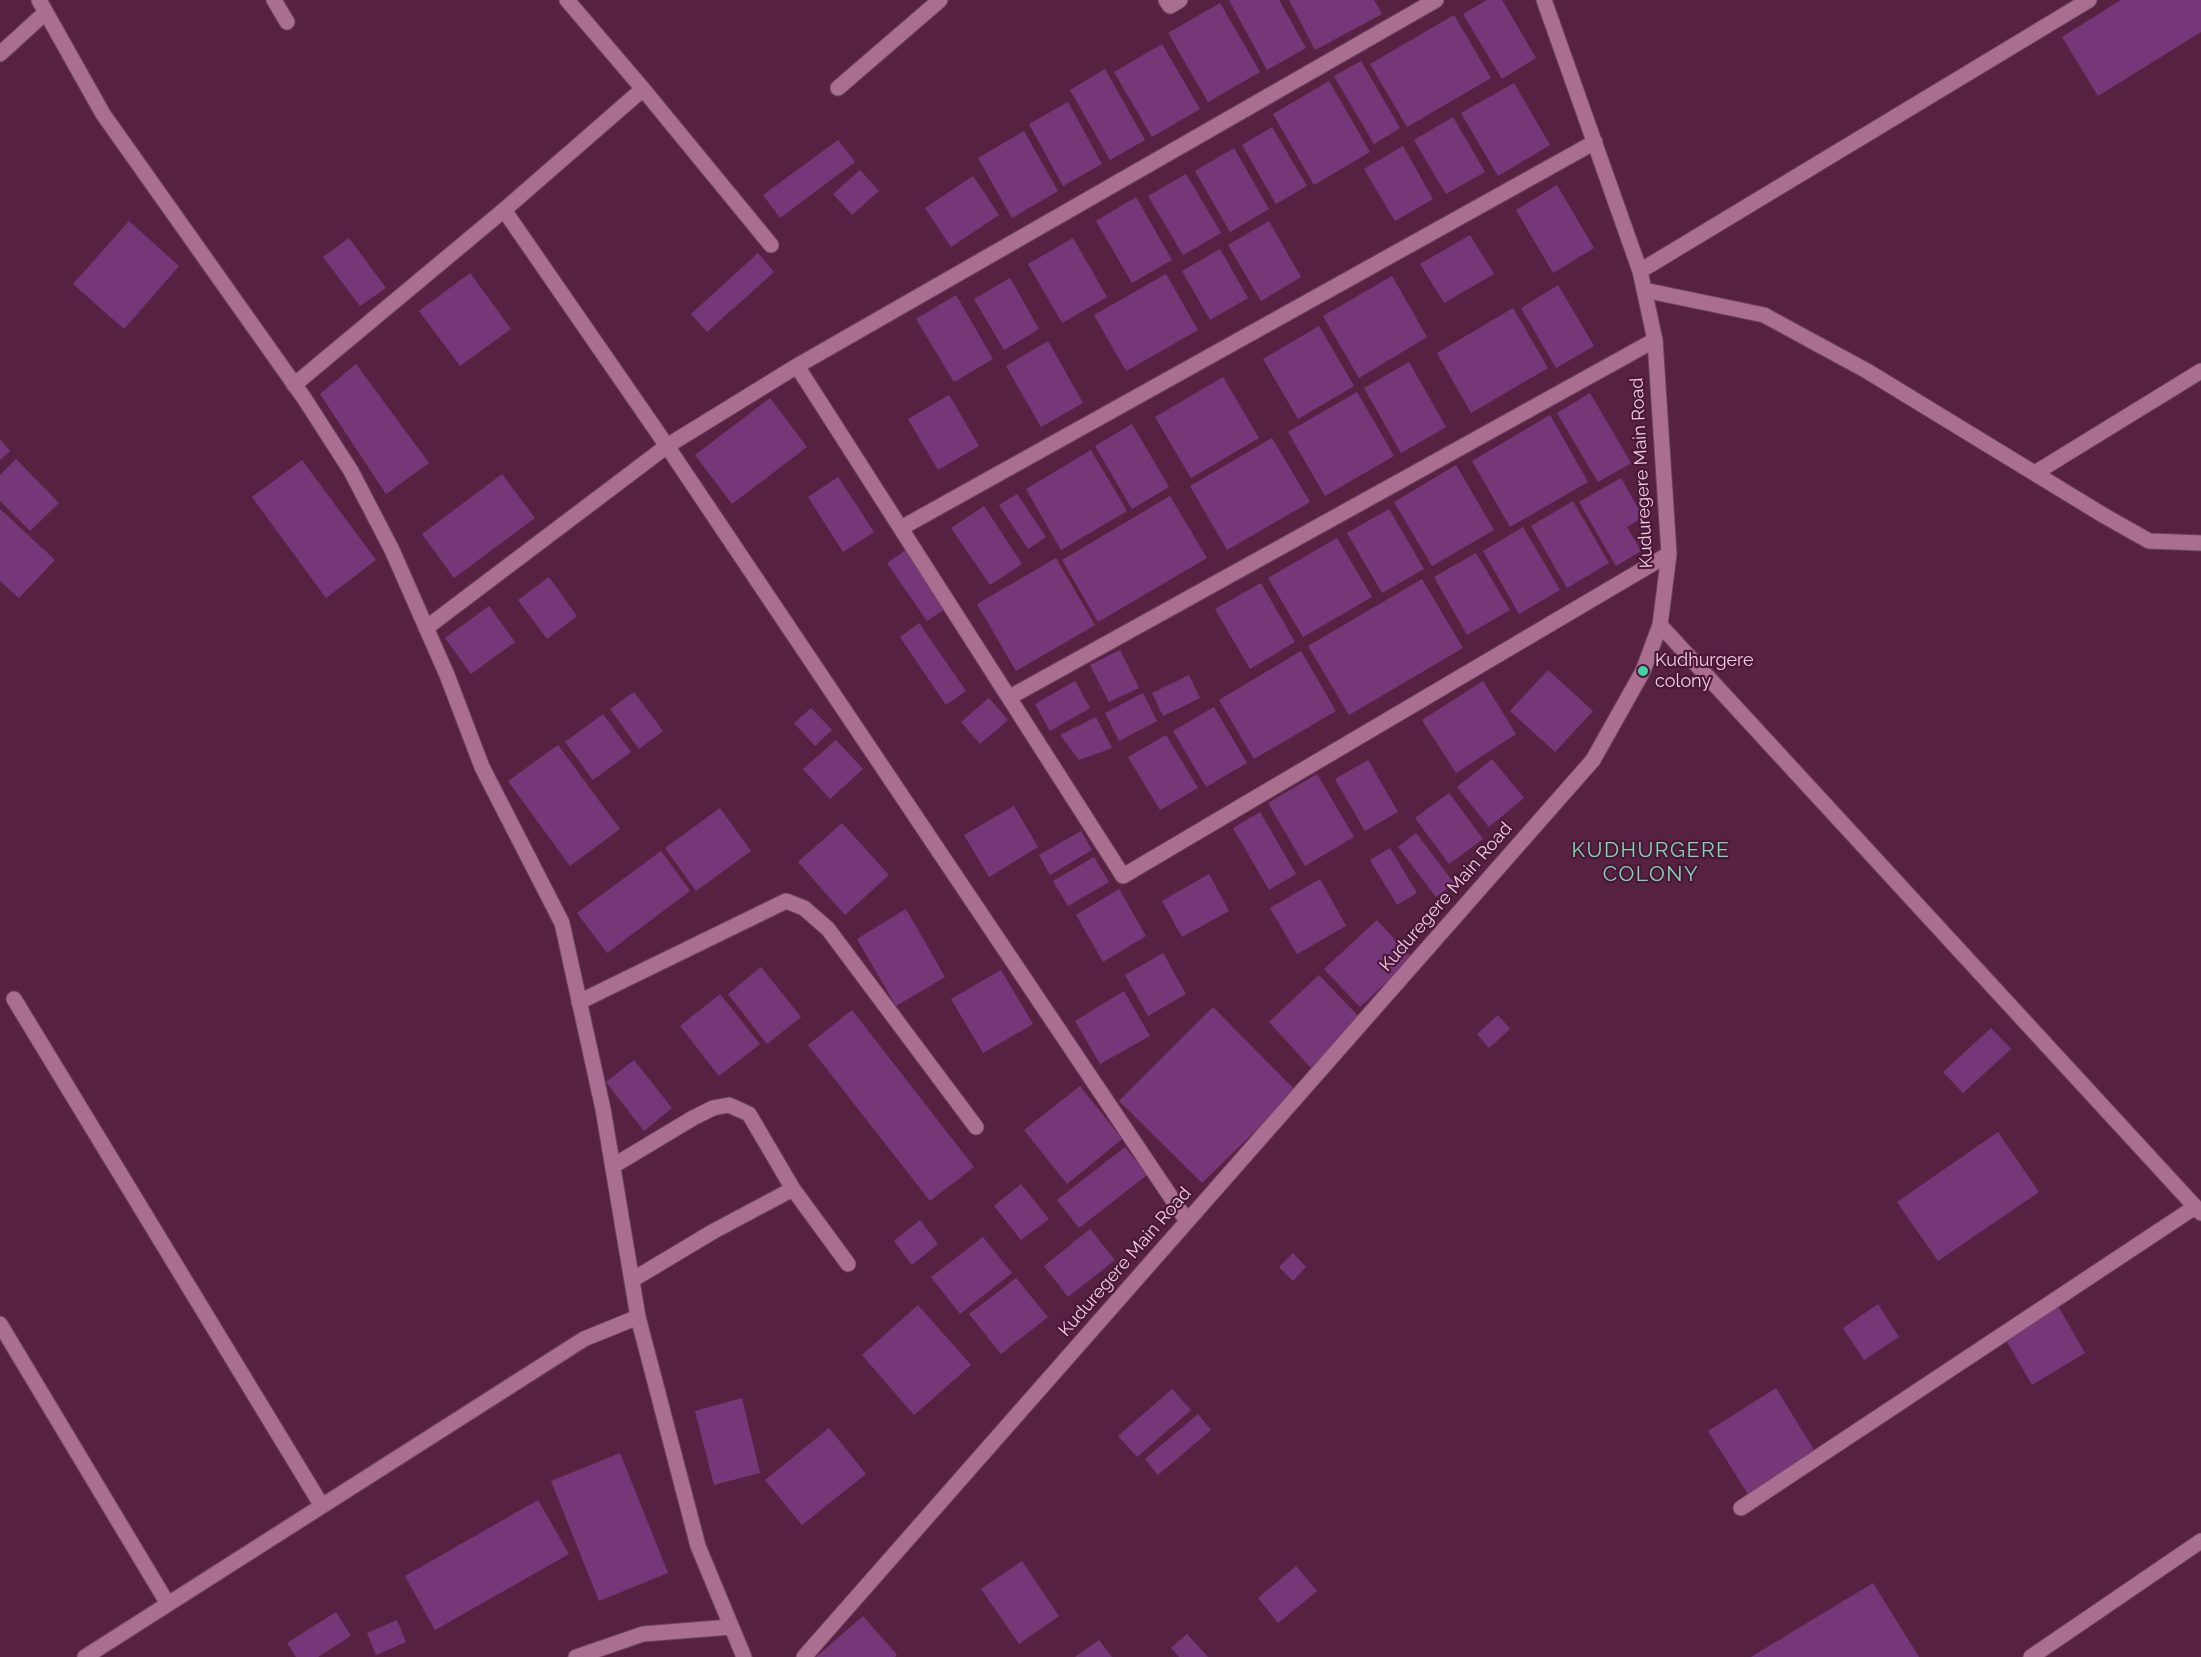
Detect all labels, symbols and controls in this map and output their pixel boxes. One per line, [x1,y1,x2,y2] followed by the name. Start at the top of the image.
[1626,377,1658,569] street label: Kuduregere Main Road
[1655,650,1754,692] place label: Kudhurgere colony
[1636,664,1650,678] marker: Kudhurgere colony
[1375,818,1517,976] street label: Kuduregere Main Road
[1572,838,1730,888] district label: KUDHURGERE COLONY
[1054,1183,1196,1341] street label: Kuduregere Main Road

